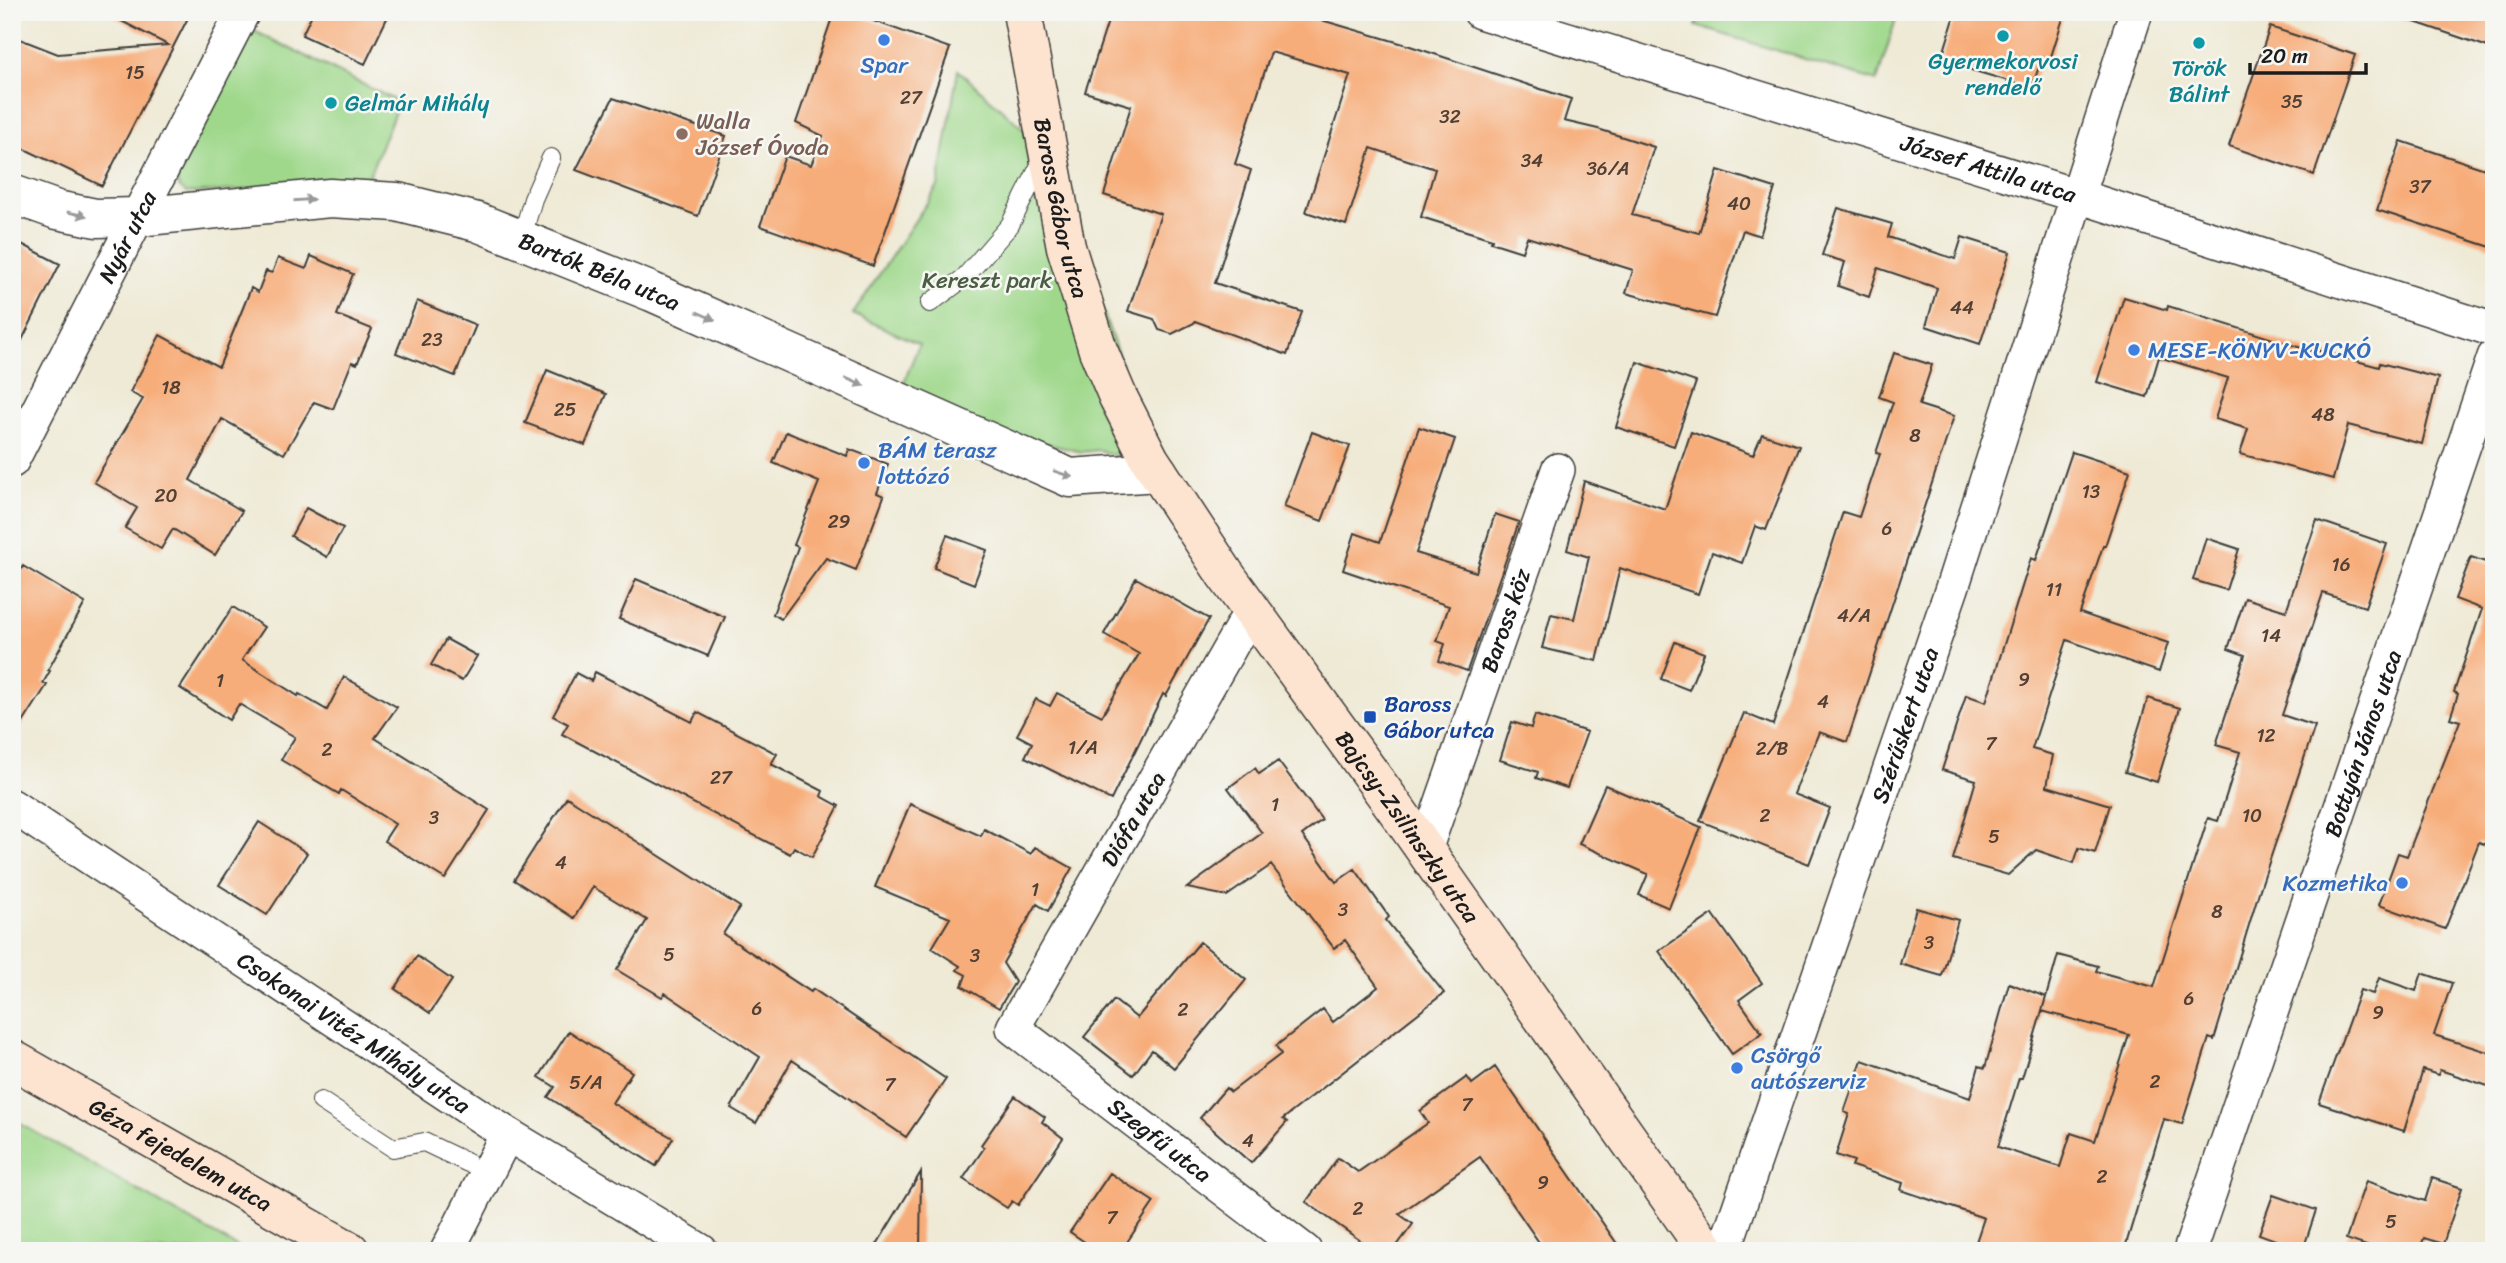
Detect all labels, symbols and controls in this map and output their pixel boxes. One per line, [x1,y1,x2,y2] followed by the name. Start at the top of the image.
[1995,28,2011,44] marker: Gyermekorvosi rendelő
[876,32,892,48] marker: Spar
[2250,32,2366,76] scale bar
[2191,35,2207,51] marker: Török Bálint
[2261,37,2308,75] text: 20 m
[1928,41,2078,108] place label: Gyermekorvosi rendelő
[860,45,909,86] place label: Spar
[2169,48,2231,115] place label: Török Bálint
[125,56,145,89] house number: 15
[900,81,923,114] house number: 27
[345,83,490,124] place label: Gelmár Mihály
[2281,85,2303,118] house number: 35
[323,95,339,111] marker: Gelmár Mihály
[1439,100,1461,133] house number: 32
[695,101,829,168] place label: Walla József Óvoda
[1021,115,1101,304] street label: Baross Gábor utca
[1894,122,2082,215] street label: József Attila utca
[674,126,690,142] marker: Walla József Óvoda
[1521,144,1543,177] house number: 34
[1586,152,1630,185] house number: 36/A
[2409,170,2432,203] house number: 37
[87,183,169,291] street label: Nyár utca
[1727,187,1751,220] house number: 40
[293,194,315,205] one-way arrow
[66,208,88,219] one-way arrow
[512,221,687,323] street label: Bartók Béla utca
[922,260,1053,301] park label: Kereszt park
[1950,291,1974,324] house number: 44
[696,310,716,322] one-way arrow
[421,323,443,356] house number: 23
[2148,330,2372,371] place label: MESE-KÖNYV-KUCKÓ
[2126,342,2142,358] marker: MESE-KÖNYV-KUCKÓ
[161,371,181,404] house number: 18
[845,377,866,388] one-way arrow
[554,393,577,426] house number: 25
[2311,398,2335,431] house number: 48
[1909,419,1921,452] house number: 8
[878,430,998,497] place label: BÁM terasz lottózó
[856,455,872,471] marker: BÁM terasz lottózó
[1053,469,1074,480] one-way arrow
[2082,475,2101,508] house number: 13
[155,479,177,512] house number: 20
[828,505,850,538] house number: 29
[1882,512,1892,545] house number: 6
[2332,548,2350,581] house number: 16
[1469,562,1543,679] street label: Baross köz
[2046,573,2062,606] house number: 11
[1837,599,1871,632] house number: 4/A
[2261,619,2281,652] house number: 14
[1859,641,1951,809] street label: Szérűskert utca
[2312,644,2414,843] street label: Bottyán János utca
[2018,663,2030,696] house number: 9
[216,664,224,697] house number: 1
[1384,684,1495,751] place label: Baross Gábor utca
[1817,685,1829,718] house number: 4
[1362,709,1378,725] marker: Baross Gábor utca
[2256,719,2276,752] house number: 12
[1324,722,1491,933] street label: Bajcsy-Zsilinszky utca
[1986,727,1998,760] house number: 7
[1068,731,1098,764] house number: 1/A
[1756,732,1788,765] house number: 2/B
[322,733,333,766] house number: 2
[710,761,733,794] house number: 27
[1089,764,1177,875] street label: Diófa utca
[1271,788,1279,821] house number: 1
[1760,799,1771,832] house number: 2
[2242,799,2262,832] house number: 10
[429,801,440,834] house number: 3
[1988,820,2000,853] house number: 5
[555,846,567,879] house number: 4
[2283,863,2388,904] place label: Kozmetika
[1031,873,1039,906] house number: 1
[2394,875,2410,891] marker: Kozmetika
[1338,893,1349,926] house number: 3
[2211,895,2223,928] house number: 8
[1924,926,1935,959] house number: 3
[663,938,675,971] house number: 5
[970,939,981,972] house number: 3
[228,940,479,1126] street label: Csokonai Vitéz Mihály utca
[2184,982,2194,1015] house number: 6
[752,992,762,1025] house number: 6
[1178,993,1189,1026] house number: 2
[2372,996,2384,1029] house number: 9
[1751,1035,1867,1102] place label: Csörgő autószerviz
[1729,1060,1745,1076] marker: Csörgő autószerviz
[2150,1065,2161,1098] house number: 2
[569,1066,603,1099] house number: 5/A
[885,1068,897,1101] house number: 7
[81,1087,280,1224] street label: Géza fejedelem utca
[1098,1087,1221,1194] street label: Szegfű utca
[1462,1088,1474,1121] house number: 7
[1242,1124,1254,1157] house number: 4
[2097,1160,2108,1193] house number: 2
[1537,1166,1549,1199] house number: 9
[1353,1192,1364,1225] house number: 2
[1107,1201,1119,1234] house number: 7
[2385,1205,2397,1238] house number: 5

